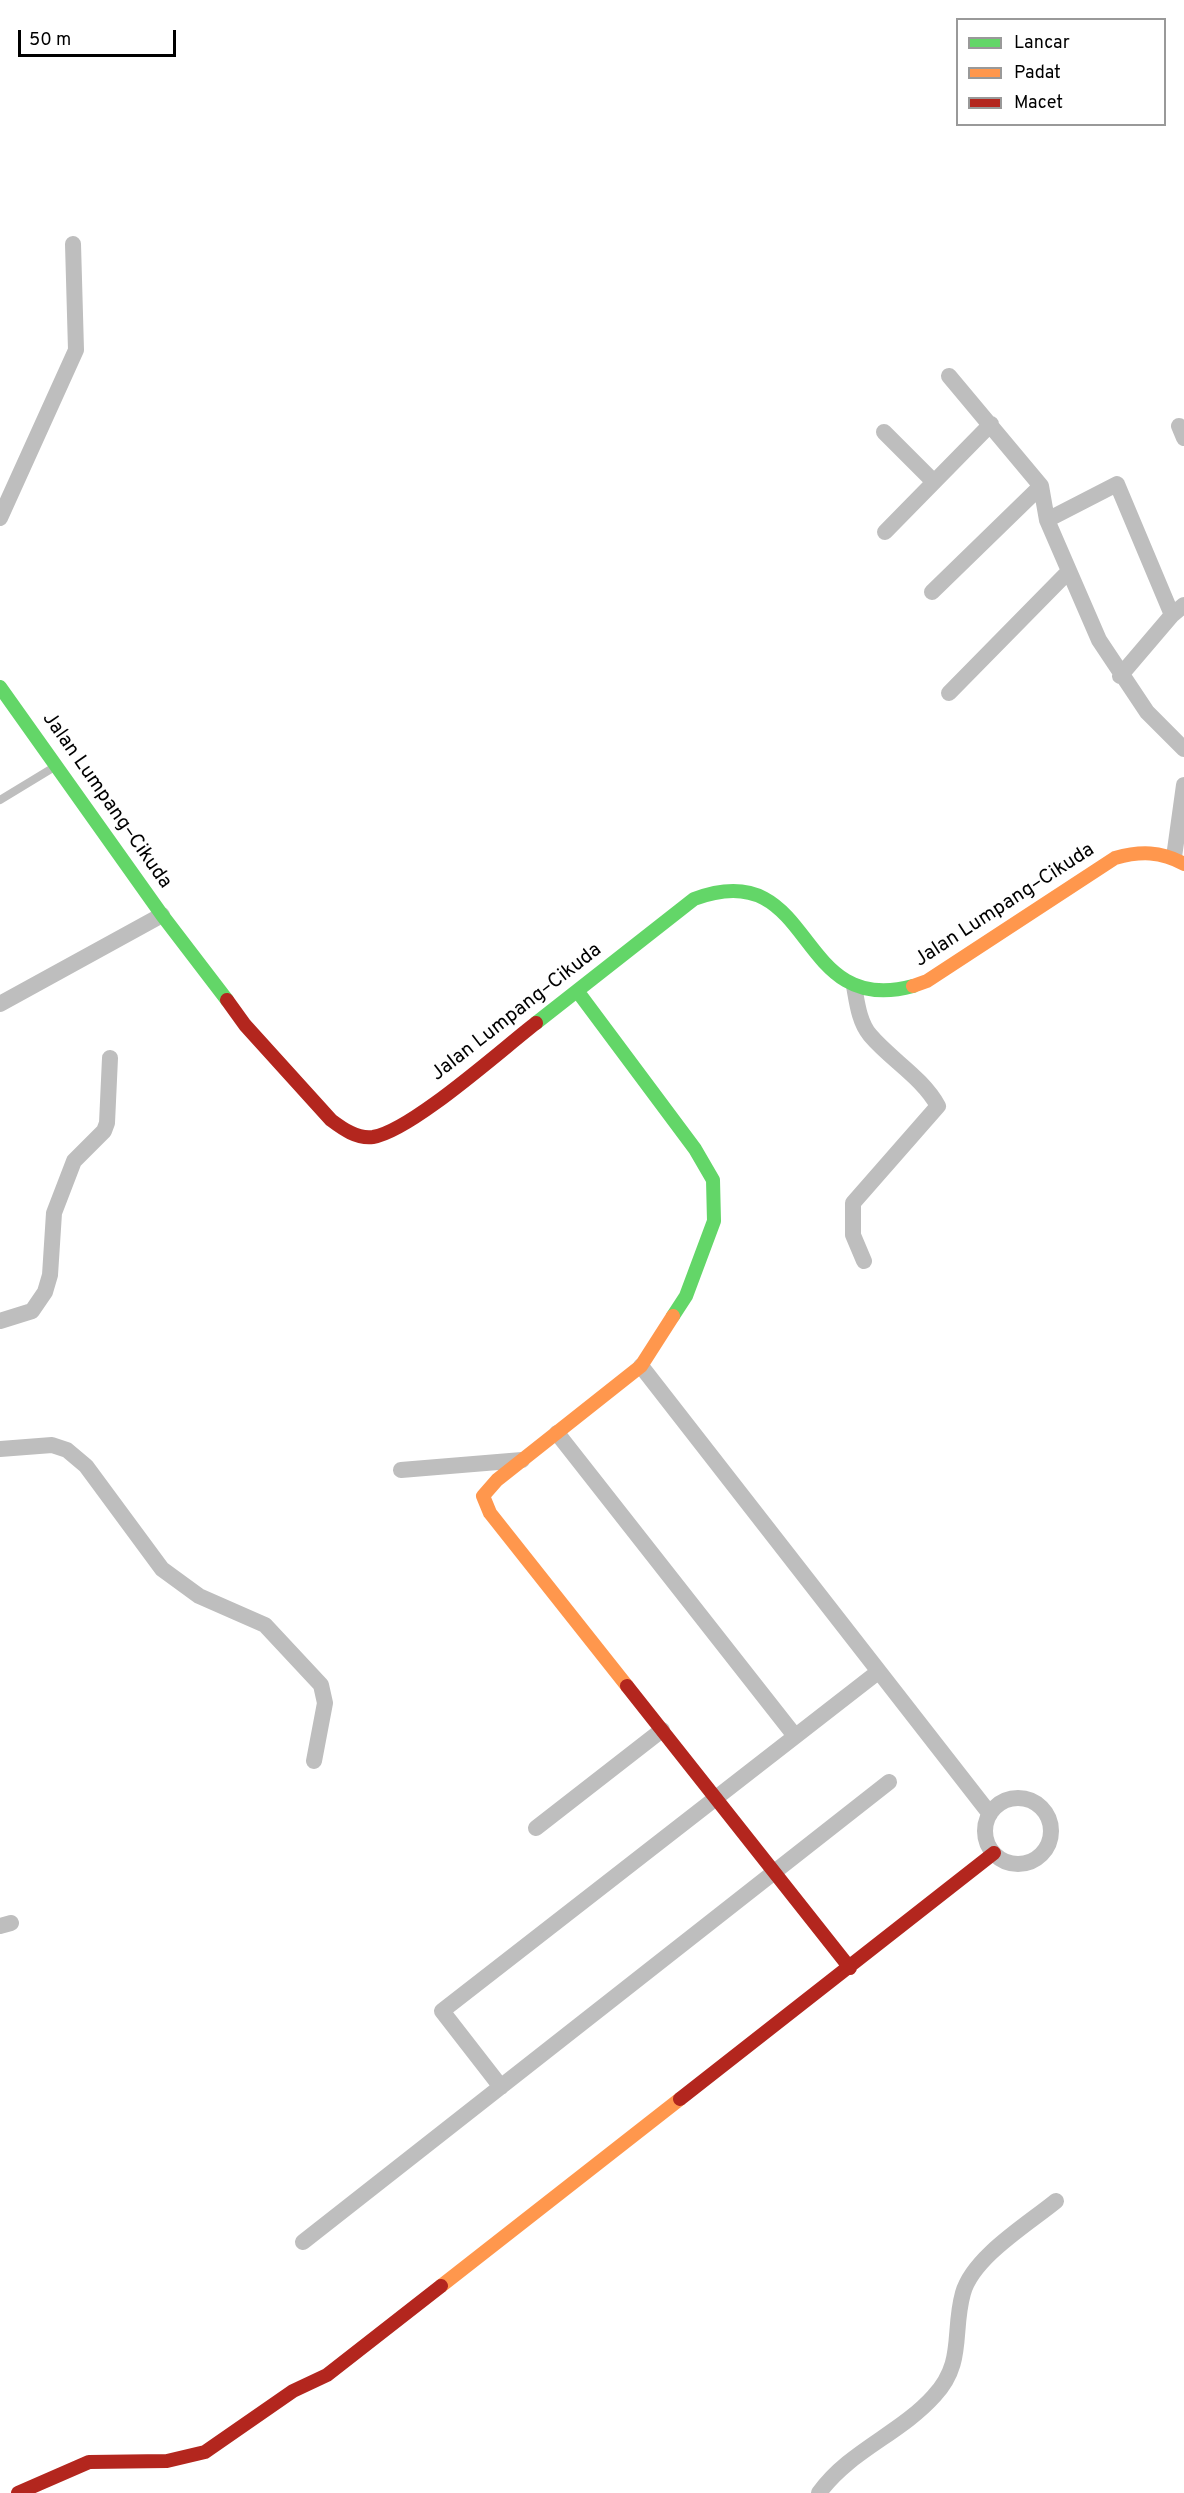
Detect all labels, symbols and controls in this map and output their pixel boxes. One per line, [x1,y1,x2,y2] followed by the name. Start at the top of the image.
[21,18,178,56] scale bar
[956,18,1166,126] legend
[29,29,71,52] text: 50 m
[1014,32,1070,55] text: Lancar
[1014,62,1061,85] text: Padat
[1014,92,1063,115] text: Macet
[36,708,176,894] street label: Jalan Lumpang–Cikuda
[910,839,1100,973] street label: Jalan Lumpang–Cikuda
[427,939,607,1087] street label: Jalan Lumpang–Cikuda

